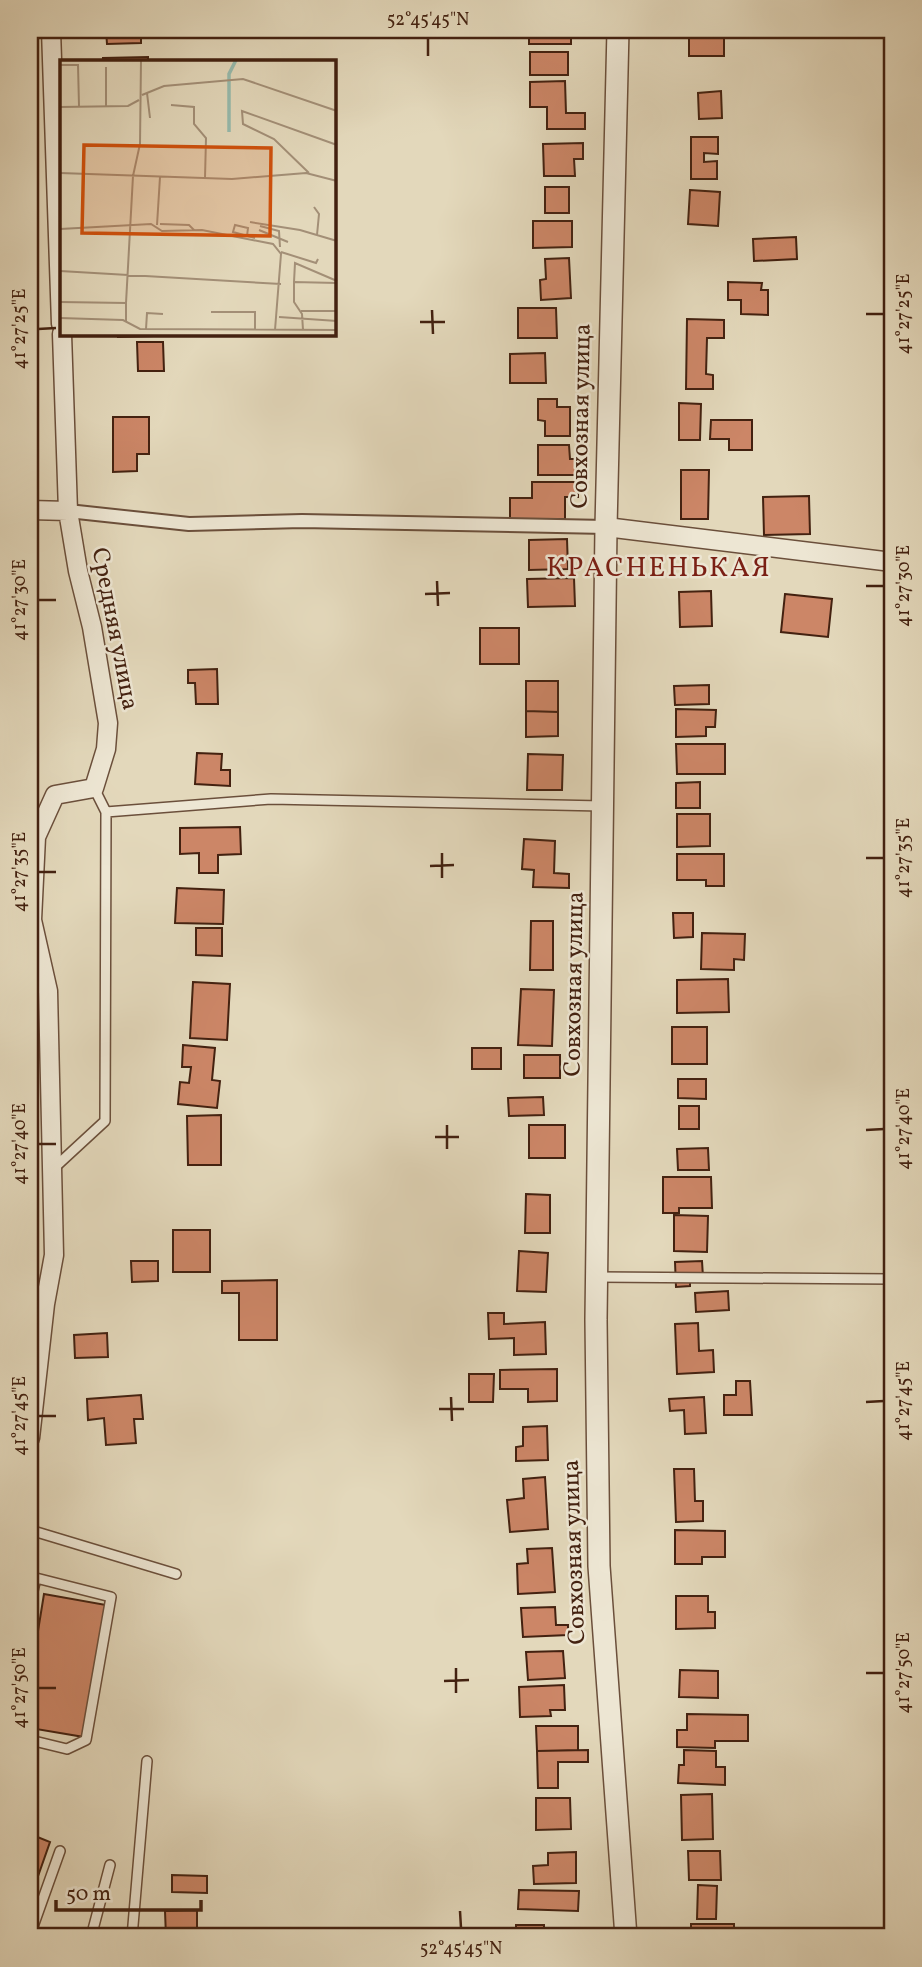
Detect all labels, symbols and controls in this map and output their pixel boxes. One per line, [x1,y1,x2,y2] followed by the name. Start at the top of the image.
[387,8,469,33] text: 52°45'45"N
[60,60,336,336] inset map
[892,273,917,354] text: 41°27'25"E
[8,288,33,369] text: 41°27'25"E
[563,323,601,509] street label: Совхозная улица
[82,545,146,713] street label: Средняя улица
[892,545,917,627] text: 41°27'30"E
[546,549,772,588] district label: КРАСНЕНЬКАЯ
[8,559,33,641] text: 41°27'30"E
[892,817,917,898] text: 41°27'35"E
[8,831,33,912] text: 41°27'35"E
[556,891,594,1077] street label: Совхозная улица
[892,1088,917,1170] text: 41°27'40"E
[8,1103,33,1185] text: 41°27'40"E
[892,1361,917,1441] text: 41°27'45"E
[8,1376,33,1456] text: 41°27'45"E
[555,1459,595,1645] street label: Совхозная улица
[892,1632,917,1714] text: 41°27'50"E
[8,1647,33,1729] text: 41°27'50"E
[56,1869,201,1913] scale bar
[66,1880,111,1909] text: 50 m
[420,1937,502,1962] text: 52°45'45"N

